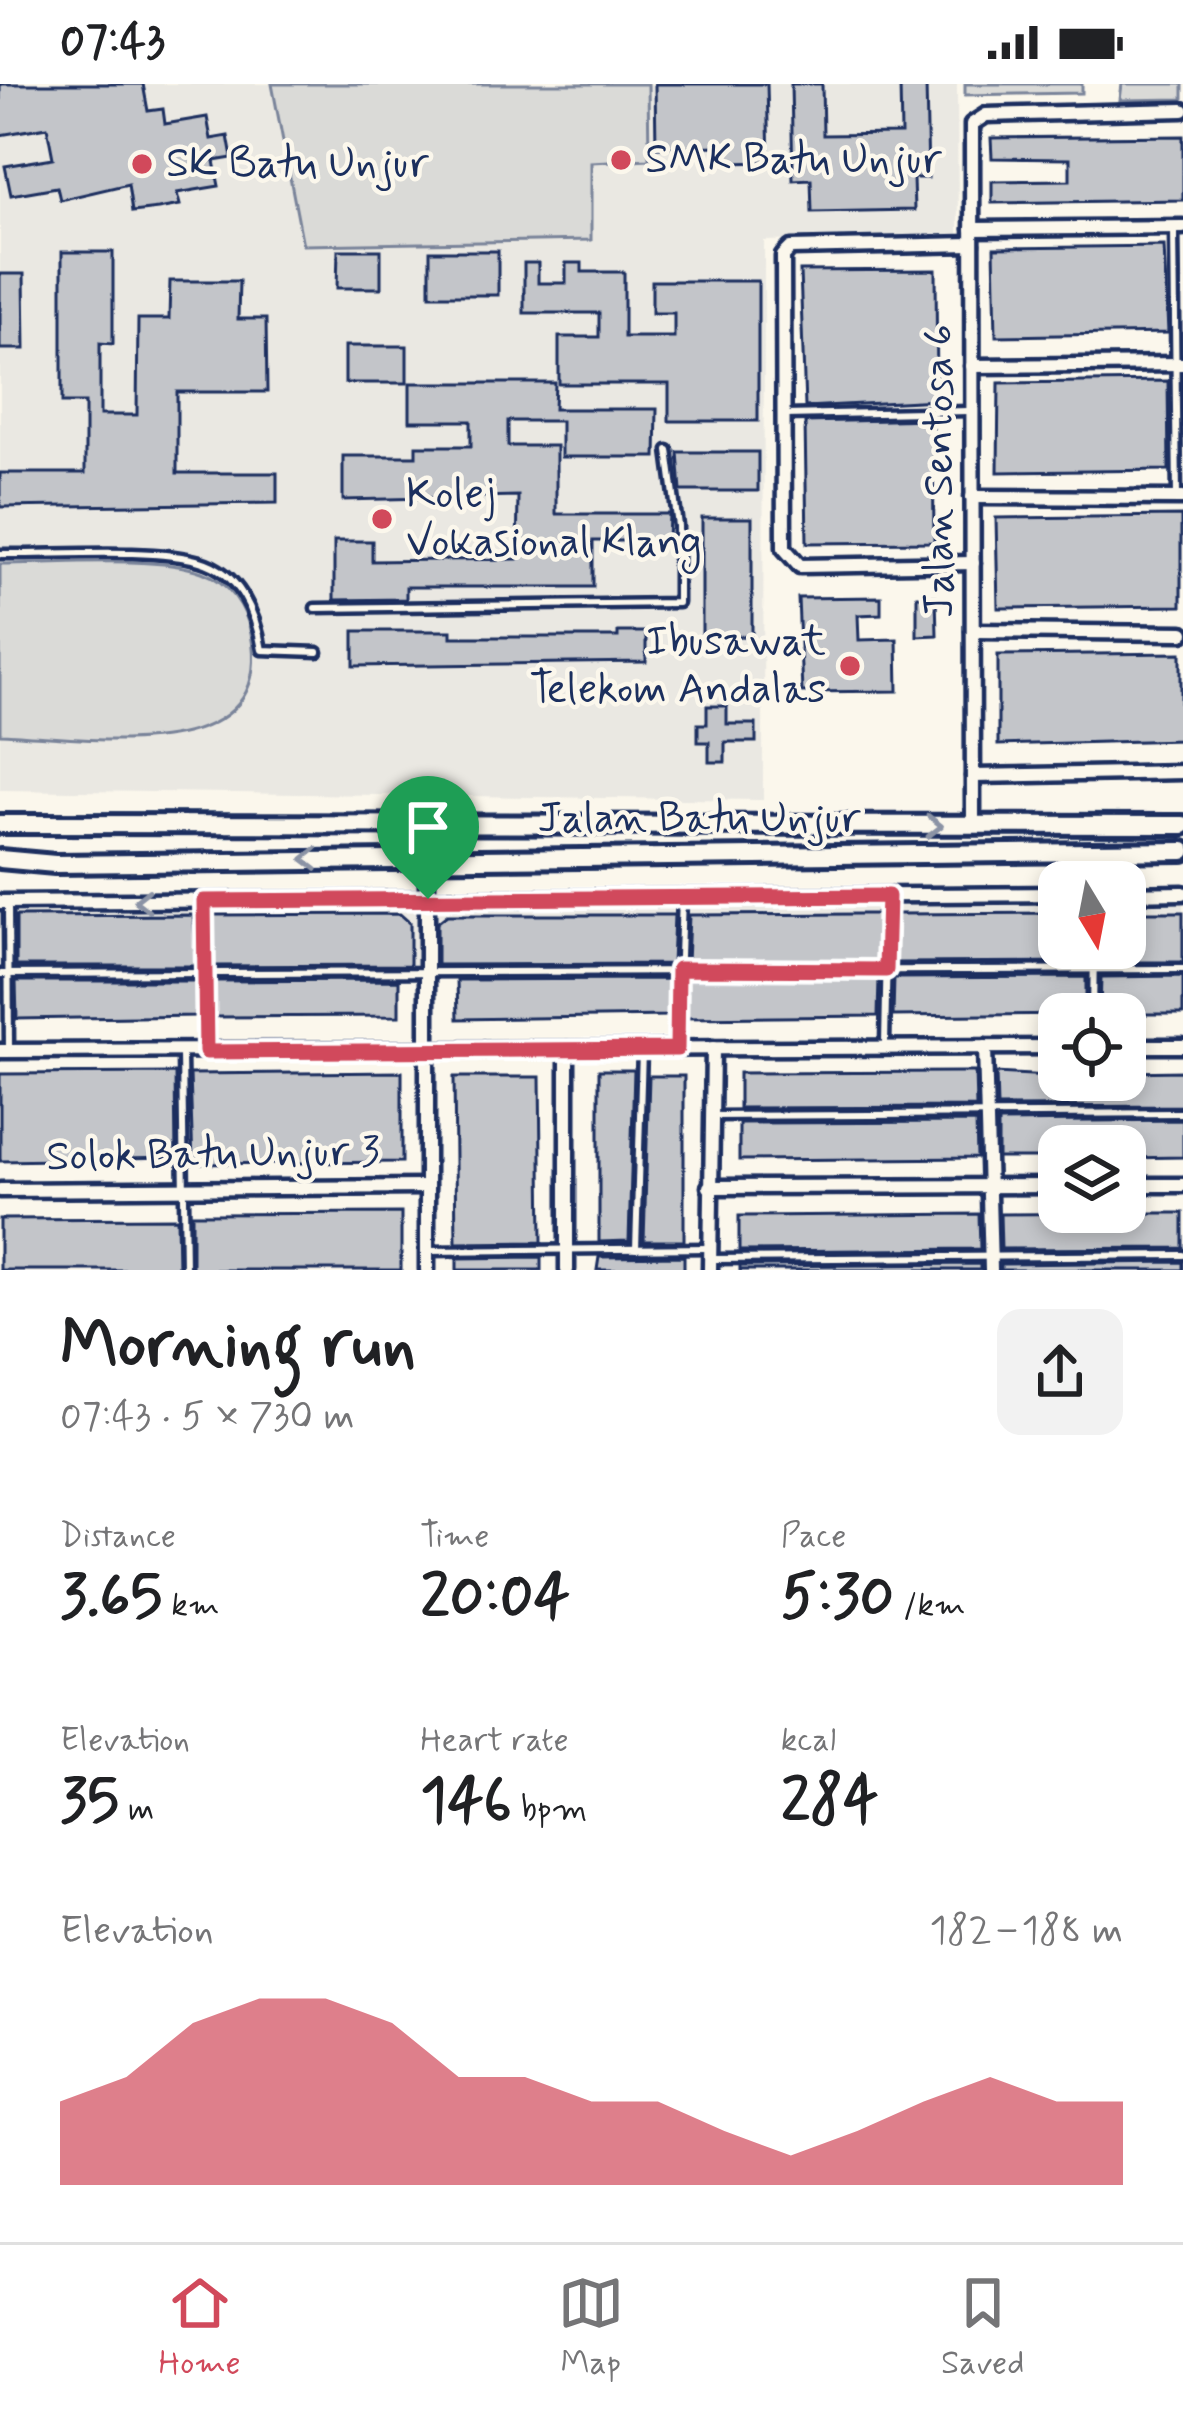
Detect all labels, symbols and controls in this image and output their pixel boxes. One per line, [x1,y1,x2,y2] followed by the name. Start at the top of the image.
[60,13,165,72] text: 07:43
[645,133,942,188] place label: SMK Batu Unjur
[166,137,429,192] place label: SK Batu Unjur
[608,147,634,173] marker: SMK Batu Unjur
[129,151,155,177] marker: SK Batu Unjur
[913,324,968,618] street label: Jalan Sentosa 6
[406,468,702,574] place label: Kolej Vokasional Klang
[369,506,395,532] marker: Kolej Vokasional Klang
[529,615,826,718] place label: Ibusawat Telekom Andalas
[837,653,863,679] marker: Ibusawat Telekom Andalas
[377,776,479,899] pin
[537,792,861,847] street label: Jalan Batu Unjur
[395,794,461,860] icon: arrive
[926,813,944,839] one-way arrow
[300,846,318,872] one-way arrow
[1038,861,1146,969] north arrow
[1038,861,1146,1233] map controls
[133,888,151,914] one-way arrow
[1038,993,1146,1101] button: locate
[46,1125,380,1185] street label: Solok Batu Unjur 3
[1038,1125,1146,1233] button: layers
[60,1304,416,1390] text: Morning run
[997,1309,1123,1435] button: share
[60,1392,355,1443] text: 07:43 · 5 × 730 m
[60,1515,176,1559] text: Distance
[420,1515,489,1559] text: Time
[781,1515,846,1559] text: Pace
[60,1559,162,1638] text: 3.65
[420,1559,570,1638] text: 20:04
[781,1559,894,1638] text: 5:30
[162,1584,219,1628] text: km
[894,1584,966,1628] text: /km
[60,1719,190,1763] text: Elevation
[420,1719,569,1763] text: Heart rate
[781,1719,836,1763] text: kcal
[60,1763,119,1842] text: 35
[420,1763,512,1842] text: 146
[781,1763,878,1842] text: 284
[119,1788,154,1832] text: m
[512,1788,587,1832] text: bpm
[60,1906,214,1957] text: Elevation
[929,1906,1123,1957] text: 182–188 m
[159,2270,241,2386] tab: Home
[558,2270,624,2386] tab: Map
[941,2270,1024,2386] tab: Saved

